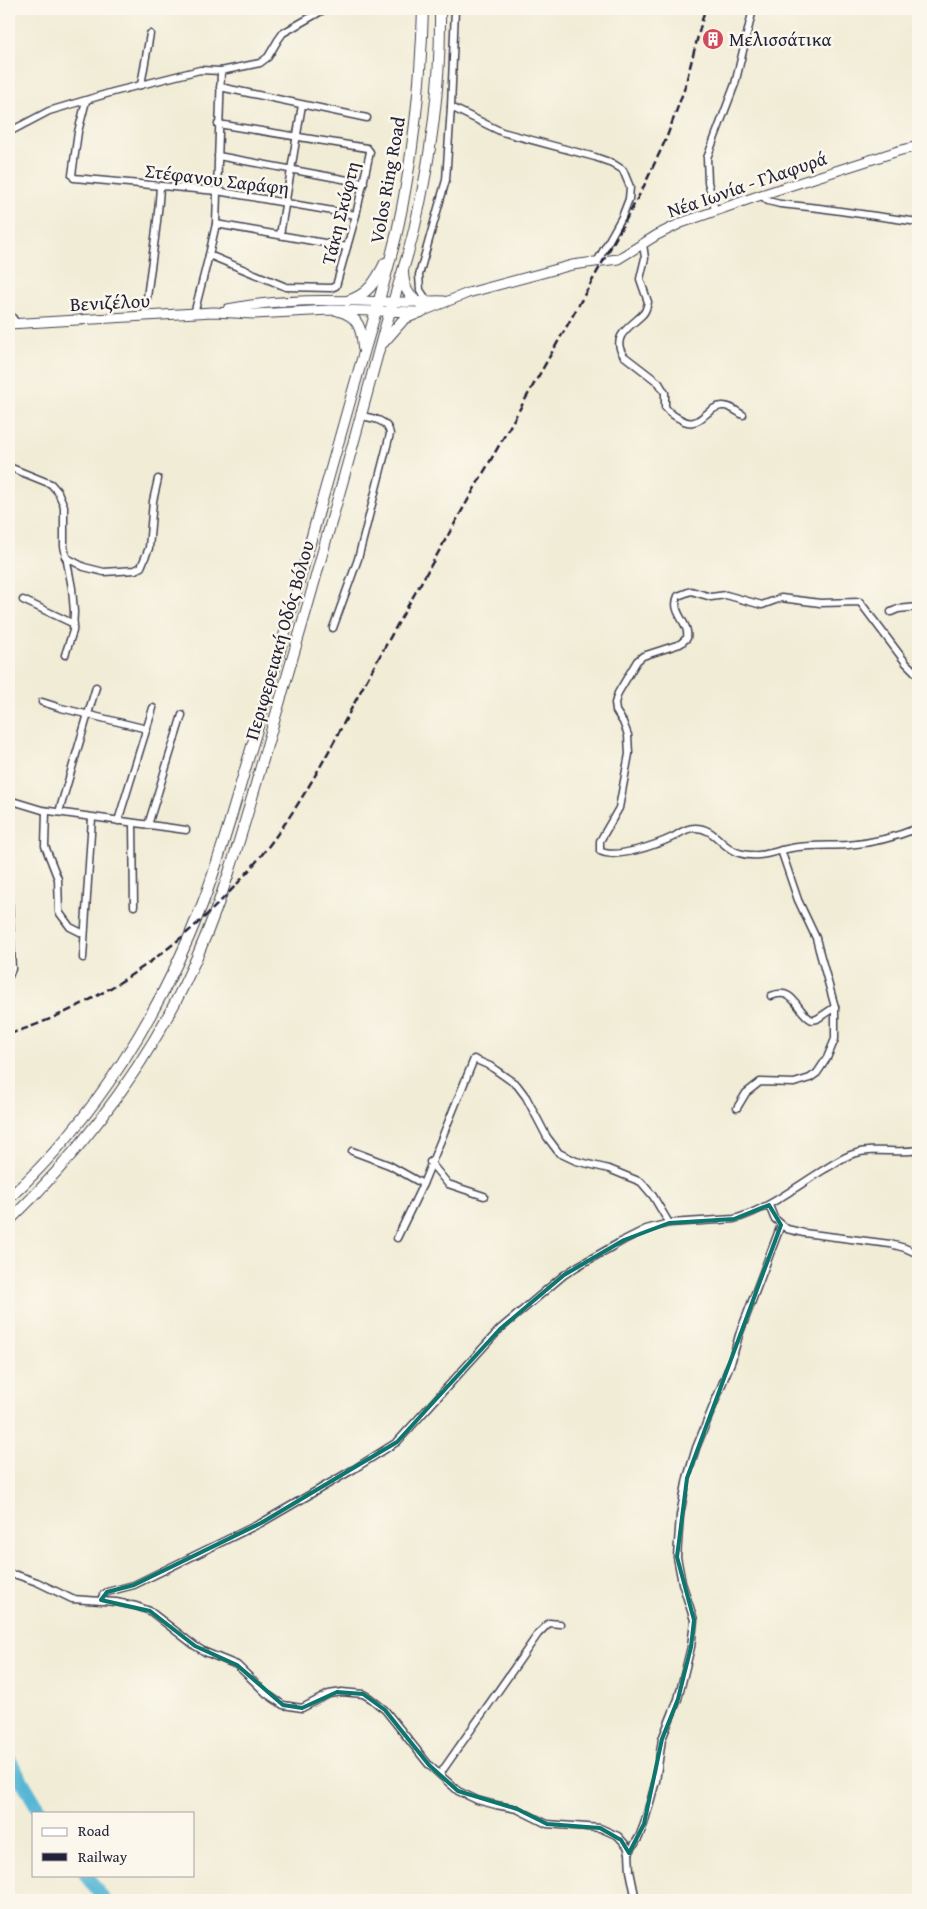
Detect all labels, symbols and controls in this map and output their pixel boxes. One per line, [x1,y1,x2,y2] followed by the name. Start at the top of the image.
[729,25,832,53] place label: Μελισσάτικα
[701,27,725,51] building icon: Μελισσάτικα
[362,114,412,246] street label: Volos Ring Road
[663,144,831,224] street label: Νέα Ιωνία - Γλαφυρά
[143,156,291,202] street label: Στέφανου Σαράφη
[314,158,366,268] street label: Τάκη Σκύφτη
[69,286,151,318] street label: Βενιζέλου
[237,537,321,743] street label: Περιφερειακή Οδός Βόλου
[32,1812,195,1876] legend
[78,1820,109,1841] text: Road
[78,1846,128,1867] text: Railway

